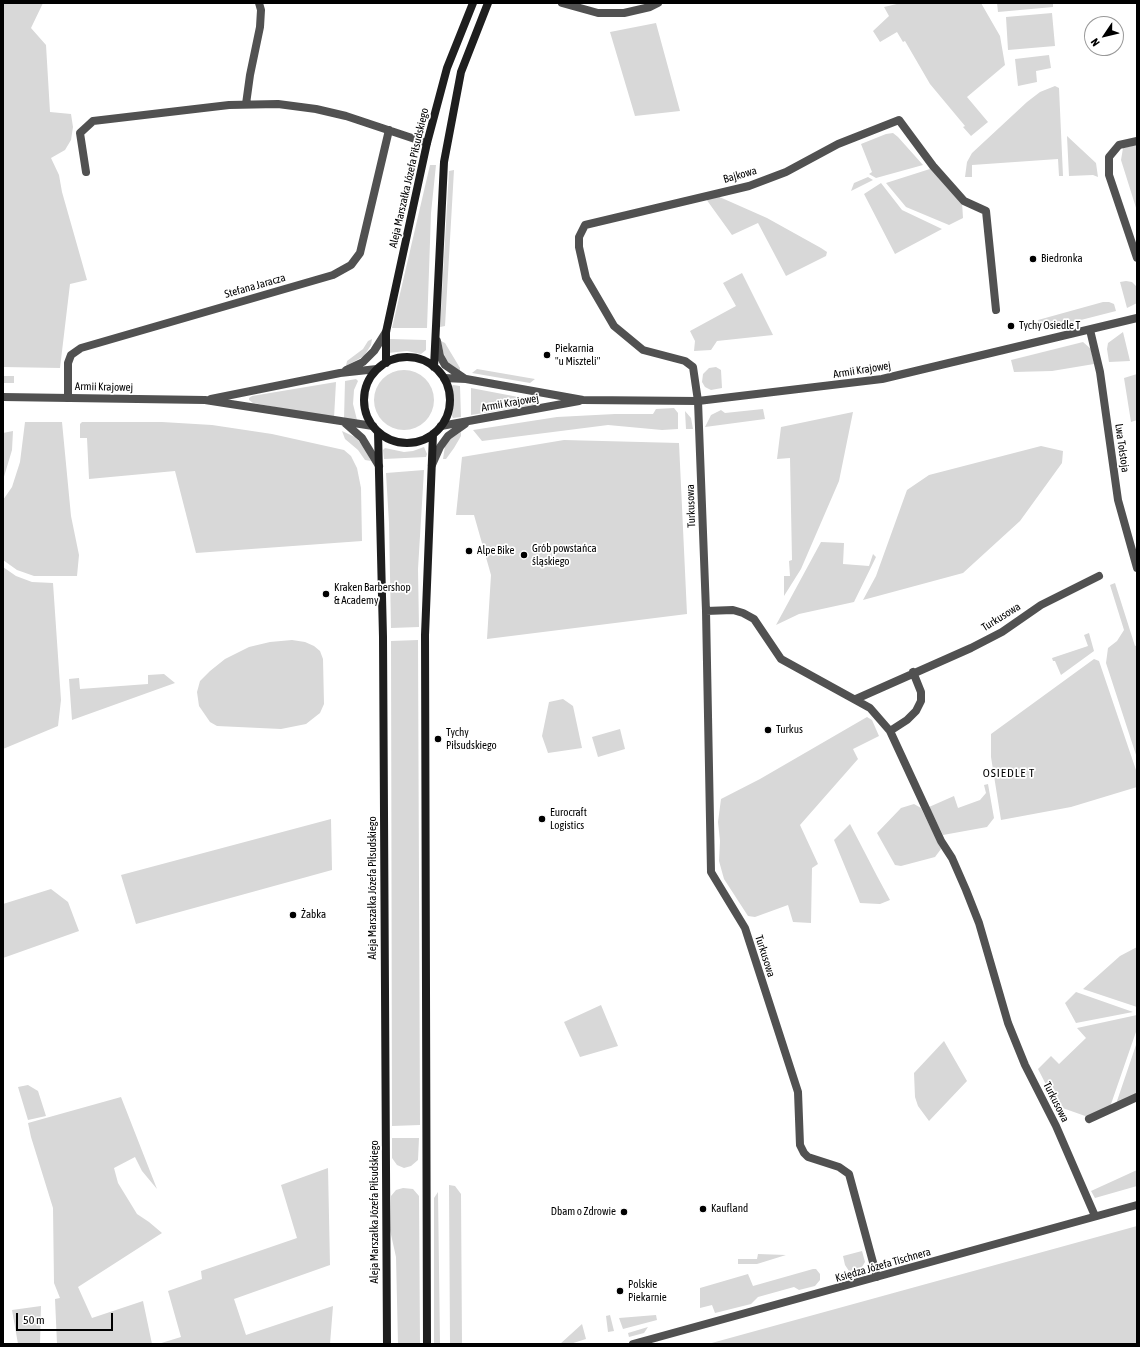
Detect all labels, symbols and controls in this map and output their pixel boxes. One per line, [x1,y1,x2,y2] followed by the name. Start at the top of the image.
[1084,16,1124,56] north arrow
[1088,36,1102,48] text: N
[386,107,432,249] street label: Aleja Marszałka Józefa Piłsudskiego
[722,164,758,186] street label: Bajkowa
[1041,252,1083,266] place label: Biedronka
[1028,254,1038,264] marker: Biedronka
[223,271,287,301] street label: Stefana Jaracza
[1019,319,1080,333] place label: Tychy Osiedle T
[1006,321,1016,331] marker: Tychy Osiedle T
[555,342,600,368] place label: Piekarnia "u Miszteli"
[542,350,552,360] marker: Piekarnia "u Miszteli"
[832,359,892,381] street label: Armii Krajowej
[75,380,133,394] street label: Armii Krajowej
[480,391,540,415] street label: Armii Krajowej
[1112,423,1132,473] street label: Lwa Tołstoja
[684,484,698,528] street label: Turkusowa
[532,542,596,568] place label: Grób powstańca śląskiego
[477,544,514,558] place label: Alpe Bike
[464,546,474,556] marker: Alpe Bike
[519,550,529,560] marker: Grób powstańca śląskiego
[334,581,411,607] place label: Kraken Barbershop & Academy
[321,589,331,599] marker: Kraken Barbershop & Academy
[979,600,1023,634] street label: Turkusowa
[776,723,803,737] place label: Turkus
[763,725,773,735] marker: Turkus
[446,726,497,752] place label: Tychy Piłsudskiego
[433,734,443,744] marker: Tychy Piłsudskiego
[983,766,1035,780] district label: OSIEDLE T
[550,806,587,832] place label: Eurocraft Logistics
[537,814,547,824] marker: Eurocraft Logistics
[366,816,380,960] street label: Aleja Marszałka Józefa Piłsudskiego
[301,908,326,922] place label: Żabka
[288,910,298,920] marker: Żabka
[752,933,778,979] street label: Turkusowa
[1040,1080,1072,1124] street label: Turkusowa
[368,1140,382,1284] street label: Aleja Marszałka Józefa Piłsudskiego
[711,1202,748,1216] place label: Kaufland
[698,1204,708,1214] marker: Kaufland
[551,1205,616,1219] place label: Dbam o Zdrowie
[619,1207,629,1217] marker: Dbam o Zdrowie
[834,1245,932,1285] street label: Księdza Józefa Tischnera
[628,1278,667,1304] place label: Polskie Piekarnie
[615,1286,625,1296] marker: Polskie Piekarnie
[18,1305,115,1331] scale bar
[23,1313,45,1327] text: 50 m

